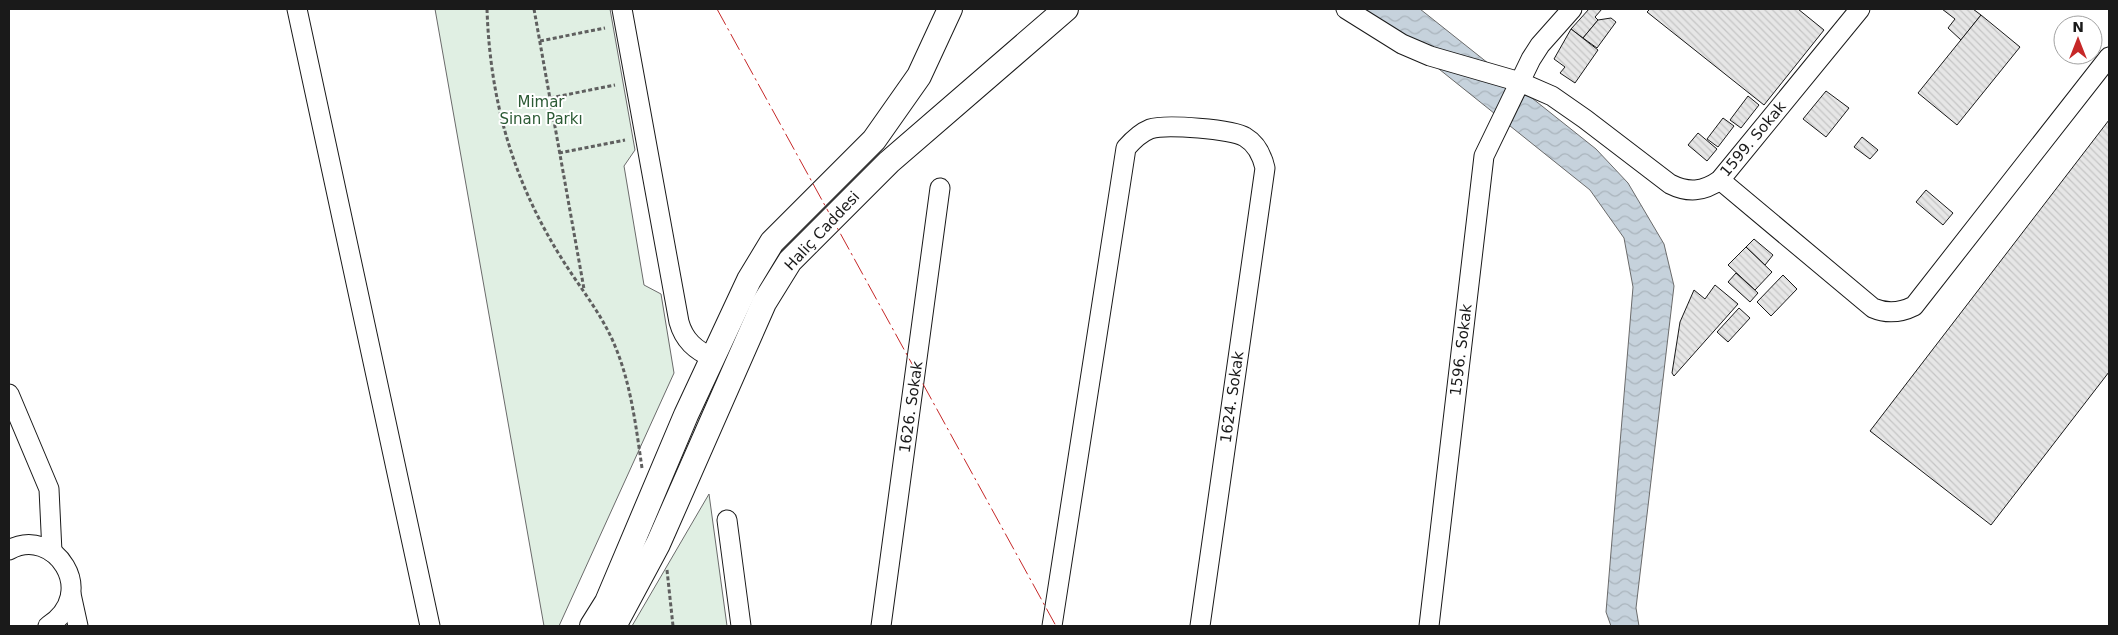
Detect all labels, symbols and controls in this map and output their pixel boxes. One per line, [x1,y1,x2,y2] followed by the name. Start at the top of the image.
[2053,15,2103,65] north arrow
[2072,19,2084,35] text: N
[499,93,583,128] park label: Mimar Sinan Parkı
[1716,97,1790,180] street label: 1599. Sokak
[781,188,863,274] street label: Haliç Caddesi
[1446,303,1476,397] street label: 1596. Sokak
[1217,350,1247,444] street label: 1624. Sokak
[896,360,926,454] street label: 1626. Sokak

